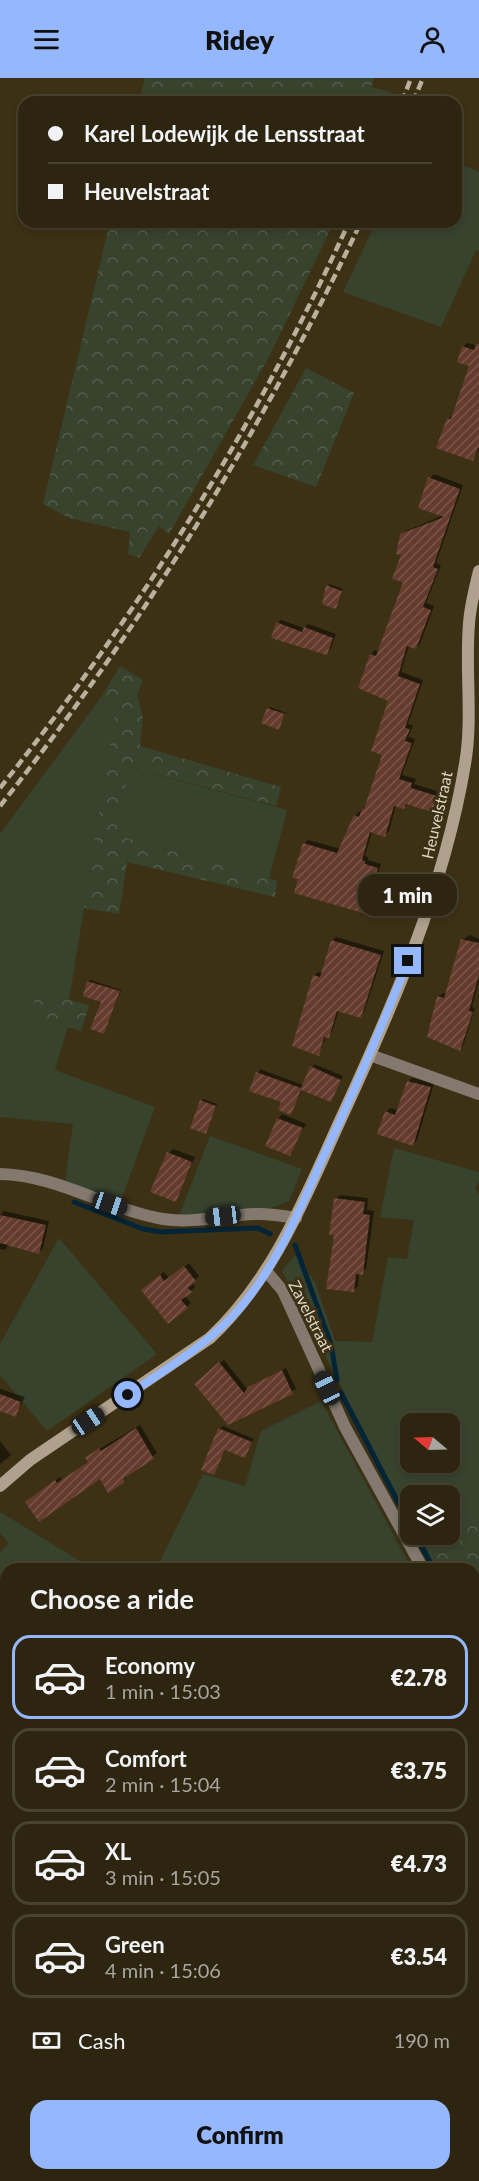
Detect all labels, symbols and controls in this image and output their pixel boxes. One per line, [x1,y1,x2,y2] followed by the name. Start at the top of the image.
[30,23,63,56] icon: menu
[205,23,274,56] text: Ridey
[416,23,449,56] icon: person
[84,120,365,147] text: Karel Lodewijk de Lensstraat
[84,178,210,205] text: Heuvelstraat
[417,769,456,861] street label: Heuvelstraat
[358,874,458,916] callout: 1 min
[383,883,432,907] text: 1 min
[394,947,421,974] route end
[90,1190,130,1218] car
[204,1205,242,1227] car
[285,1277,338,1355] street label: Zavelstraat
[311,1368,343,1408] car
[114,1381,141,1408] route start
[68,1403,108,1439] car
[400,1413,460,1473] north arrow
[400,1413,460,1545] map controls
[400,1485,460,1545] button: layers
[30,1582,194,1615] text: Choose a ride
[33,1650,87,1704] icon: car
[105,1652,195,1679] text: Economy
[391,1664,447,1691] text: €2.78
[105,1679,221,1703] text: 1 min · 15:03
[33,1743,87,1797] icon: car
[105,1745,187,1772] text: Comfort
[391,1757,447,1784] text: €3.75
[105,1772,221,1796] text: 2 min · 15:04
[33,1836,87,1890] icon: car
[105,1838,131,1865] text: XL
[391,1850,447,1877] text: €4.73
[105,1865,221,1889] text: 3 min · 15:05
[33,1929,87,1983] icon: car
[105,1931,165,1958] text: Green
[391,1943,447,1970] text: €3.54
[105,1958,221,1982] text: 4 min · 15:06
[30,2024,63,2057] icon: cash
[78,2027,125,2054] text: Cash
[394,2028,450,2052] text: 190 m
[30,2100,450,2169] button: Confirm

